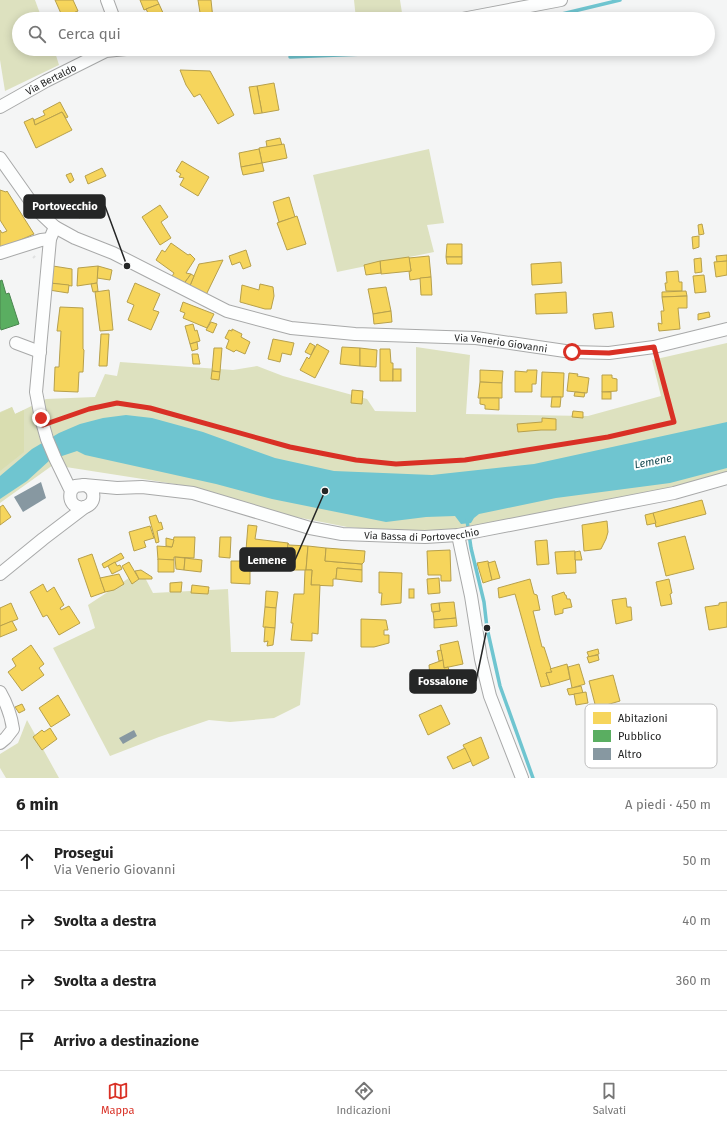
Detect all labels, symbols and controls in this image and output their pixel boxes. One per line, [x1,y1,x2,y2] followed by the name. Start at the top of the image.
[12,12,715,56] search box
[26,23,48,45] icon: search
[58,25,121,43] text: Cerca qui
[24,62,79,98] street label: Via Bertaldo
[24,195,105,218] callout: Portovecchio
[32,200,98,213] text: Portovecchio
[454,332,548,355] street label: Via Venerio Giovanni
[563,343,581,361] route start
[32,409,50,427] route end
[633,451,673,471] water label: Lemene
[364,526,481,544] street label: Via Bassa di Portovecchio
[240,548,295,571] callout: Lemene
[247,554,287,567] text: Lemene
[410,670,476,693] callout: Fossalone
[418,675,468,688] text: Fossalone
[585,704,717,768] legend
[618,712,668,725] text: Abitazioni
[618,730,661,743] text: Pubblico
[618,748,642,761] text: Altro
[16,794,59,815] text: 6 min
[625,797,711,812] text: A piedi · 450 m
[54,844,113,862] text: Prosegui
[16,850,38,872] icon: ahead
[683,853,711,868] text: 50 m
[54,862,175,877] text: Via Venerio Giovanni
[16,910,38,932] icon: right
[54,912,156,930] text: Svolta a destra
[682,913,711,928] text: 40 m
[16,970,38,992] icon: right
[54,972,156,990] text: Svolta a destra
[676,973,711,988] text: 360 m
[16,1030,38,1052] icon: arrive
[54,1032,199,1050] text: Arrivo a destinazione
[101,1080,134,1117] tab: Mappa
[336,1080,391,1117] tab: Indicazioni
[593,1080,626,1117] tab: Salvati

